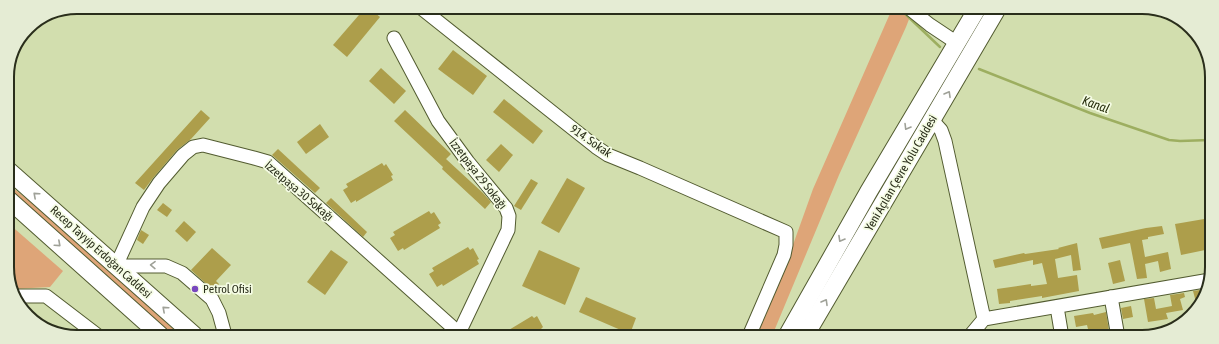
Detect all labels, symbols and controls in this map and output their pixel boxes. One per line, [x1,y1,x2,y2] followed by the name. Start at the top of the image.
[943,91,950,98] one-way arrow
[1080,93,1112,116] water label: Kanal
[862,113,940,233] street label: Yeni Açılan Çevre Yolu Caddesi
[568,122,615,161] street label: 914. Sokak
[904,123,912,130] one-way arrow
[446,136,510,212] street label: İzzetpaşa 29 Sokağı
[262,158,336,224] street label: İzzetpaşa 30 Sokağı
[33,192,41,200] one-way arrow
[48,203,154,301] street label: Recep Tayyip Erdoğan Caddesi
[839,235,846,242] one-way arrow
[53,239,61,246] one-way arrow
[150,261,156,269] one-way arrow
[203,282,252,296] place label: Petrol Ofisi
[190,284,200,294] marker: Petrol Ofisi
[820,299,827,306] one-way arrow
[162,306,170,314] one-way arrow

